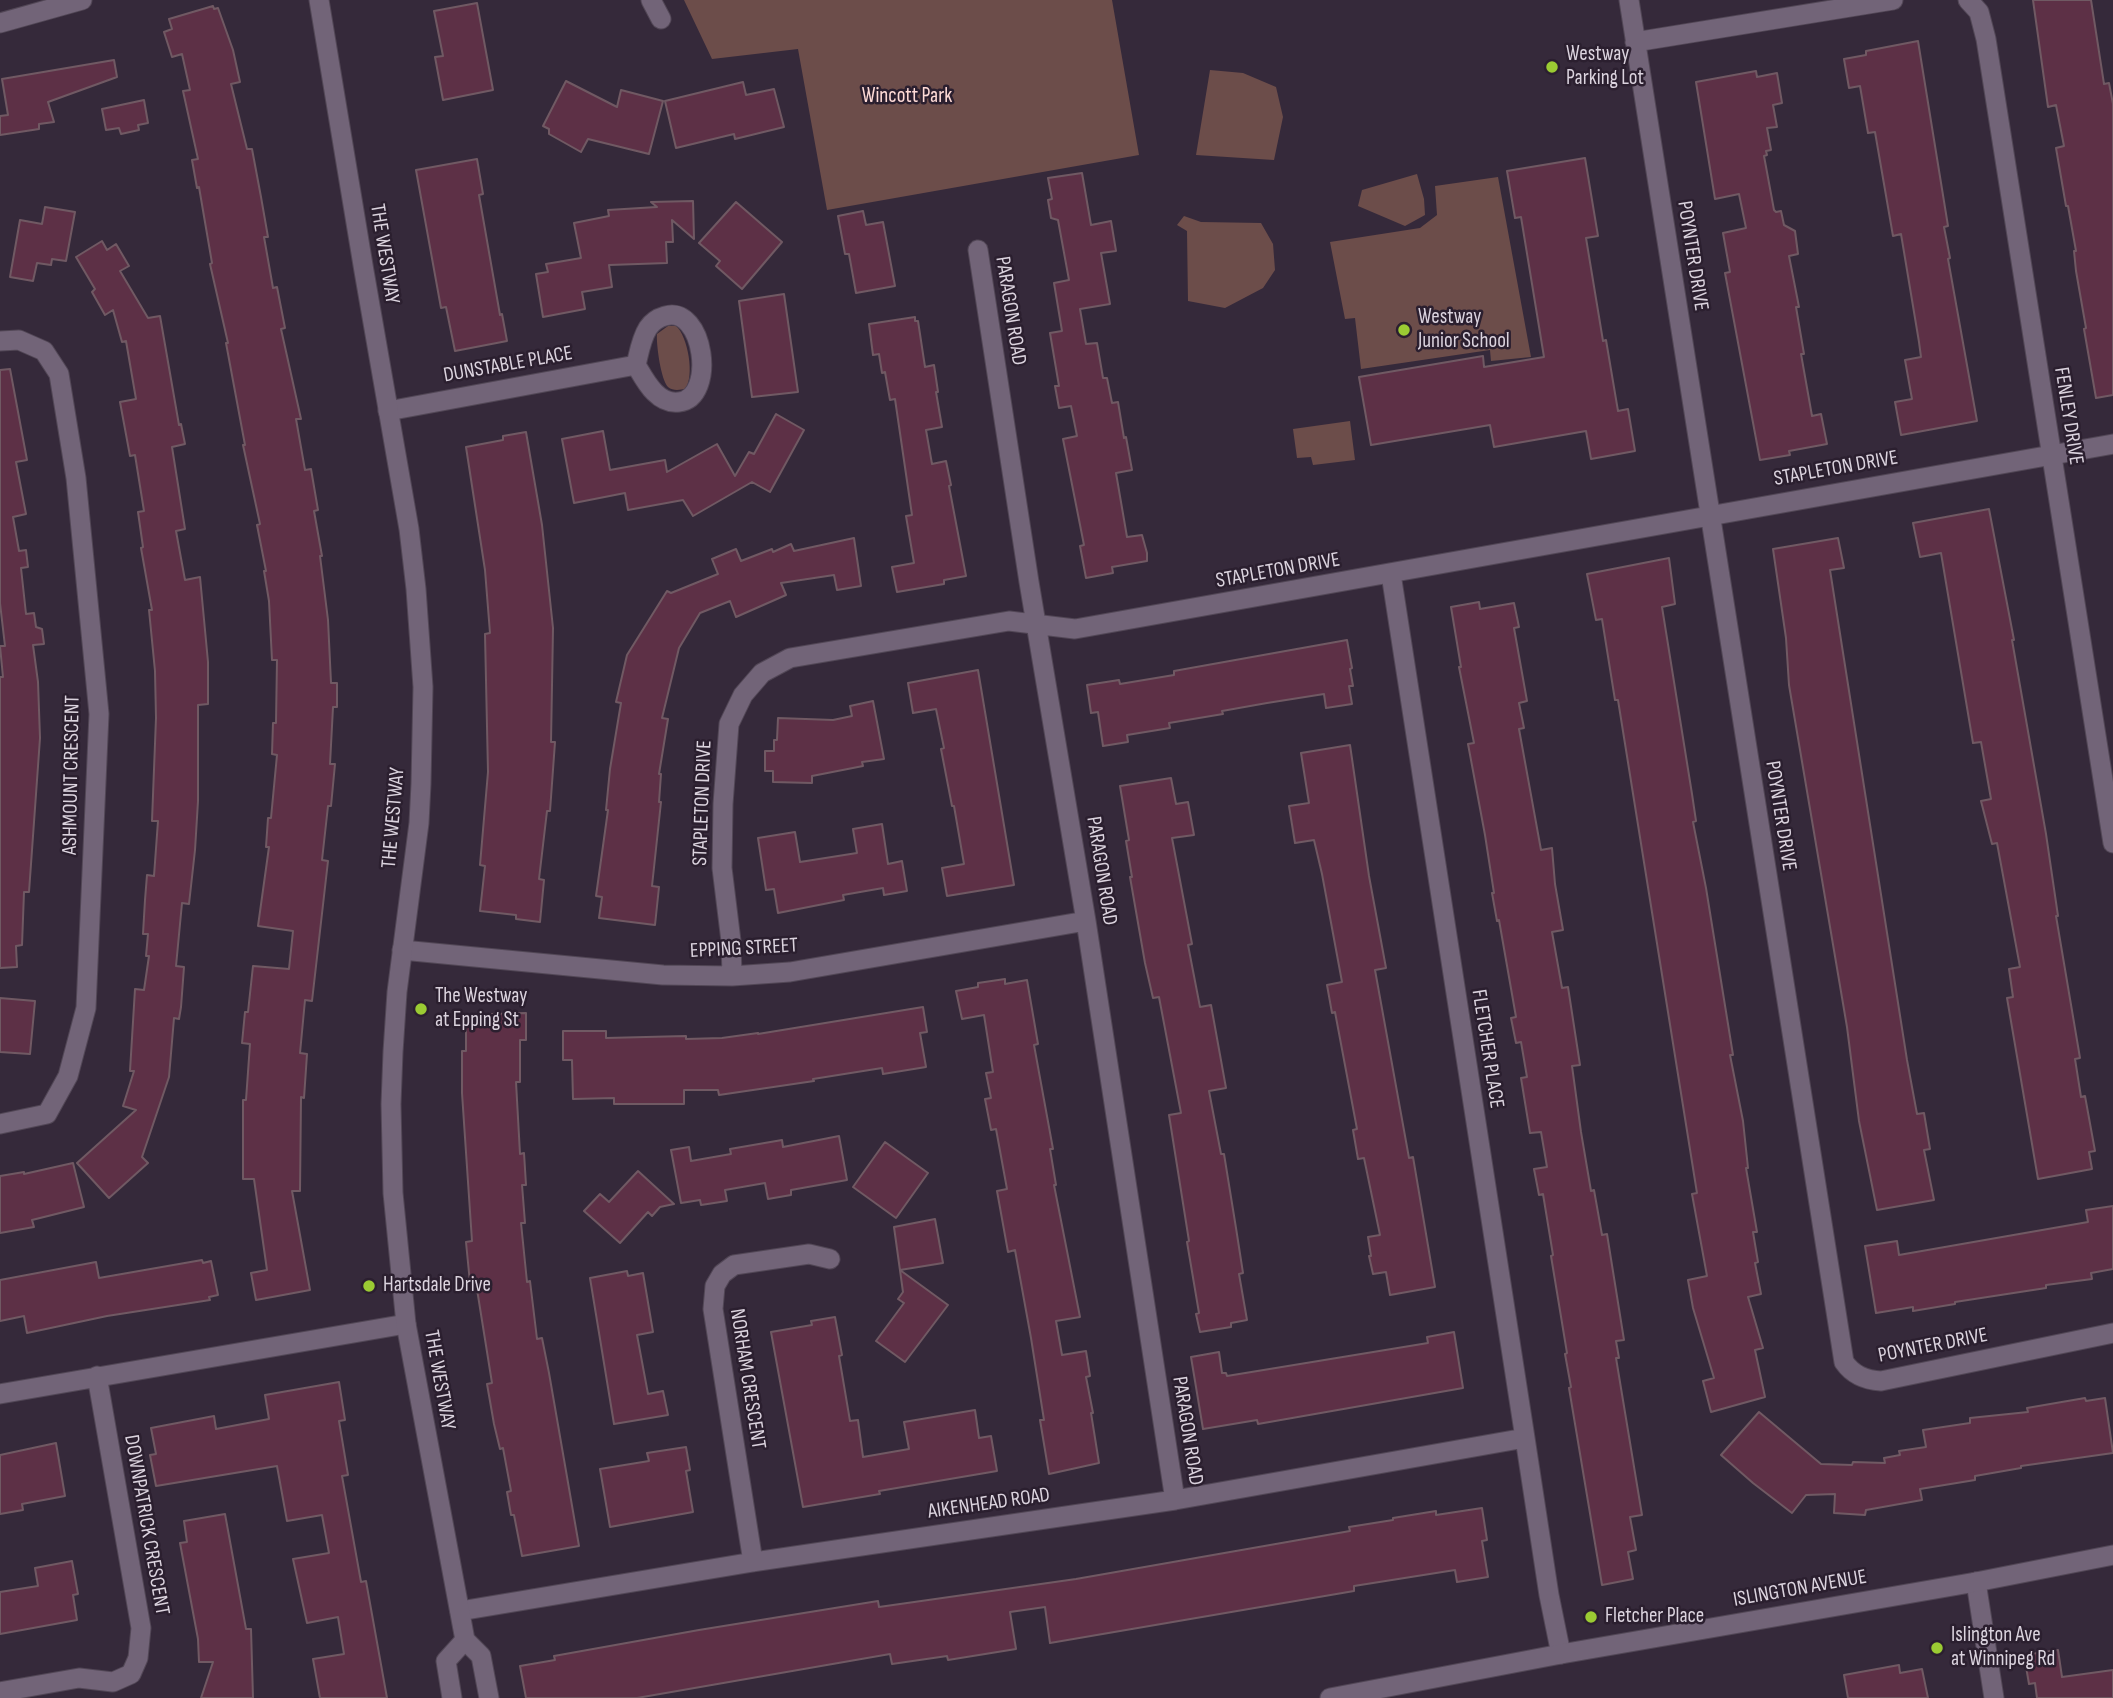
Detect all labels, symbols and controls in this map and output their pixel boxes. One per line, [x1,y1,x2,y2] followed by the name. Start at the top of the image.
[1566,42,1644,92] place label: Westway Parking Lot
[1544,59,1560,75] marker: Westway Parking Lot
[862,84,952,110] park label: Wincott Park
[1671,199,1713,313] street label: POYNTER DRIVE
[364,202,404,306] street label: THE WESTWAY
[989,255,1031,367] street label: PARAGON ROAD
[1418,305,1510,355] place label: Westway Junior School
[1396,322,1412,338] marker: Westway Junior School
[442,341,574,389] street label: DUNSTABLE PLACE
[2048,365,2088,467] street label: FENLEY DRIVE
[1772,446,1900,492] street label: STAPLETON DRIVE
[1214,548,1342,594] street label: STAPLETON DRIVE
[58,695,86,855] street label: ASHMOUNT CRESCENT
[688,740,718,866] street label: STAPLETON DRIVE
[1759,759,1801,873] street label: POYNTER DRIVE
[377,767,411,869] street label: THE WESTWAY
[1080,815,1122,927] street label: PARAGON ROAD
[689,934,799,964] street label: EPPING STREET
[435,984,527,1034] place label: The Westway at Epping St
[1465,988,1509,1110] street label: FLETCHER PLACE
[413,1001,429,1017] marker: The Westway at Epping St
[383,1273,491,1299] place label: Hartsdale Drive
[361,1278,377,1294] marker: Hartsdale Drive
[723,1307,771,1451] street label: NORHAM CRESCENT
[1876,1323,1990,1369] street label: POYNTER DRIVE
[418,1328,460,1432] street label: THE WESTWAY
[1166,1375,1208,1487] street label: PARAGON ROAD
[118,1433,174,1617] street label: DOWNPATRICK CRESCENT
[926,1483,1052,1525] street label: AIKENHEAD ROAD
[1731,1565,1869,1613] street label: ISLINGTON AVENUE
[1605,1604,1704,1630] place label: Fletcher Place
[1583,1609,1599,1625] marker: Fletcher Place
[1951,1623,2055,1673] place label: Islington Ave at Winnipeg Rd
[1929,1640,1945,1656] marker: Islington Ave at Winnipeg Rd

